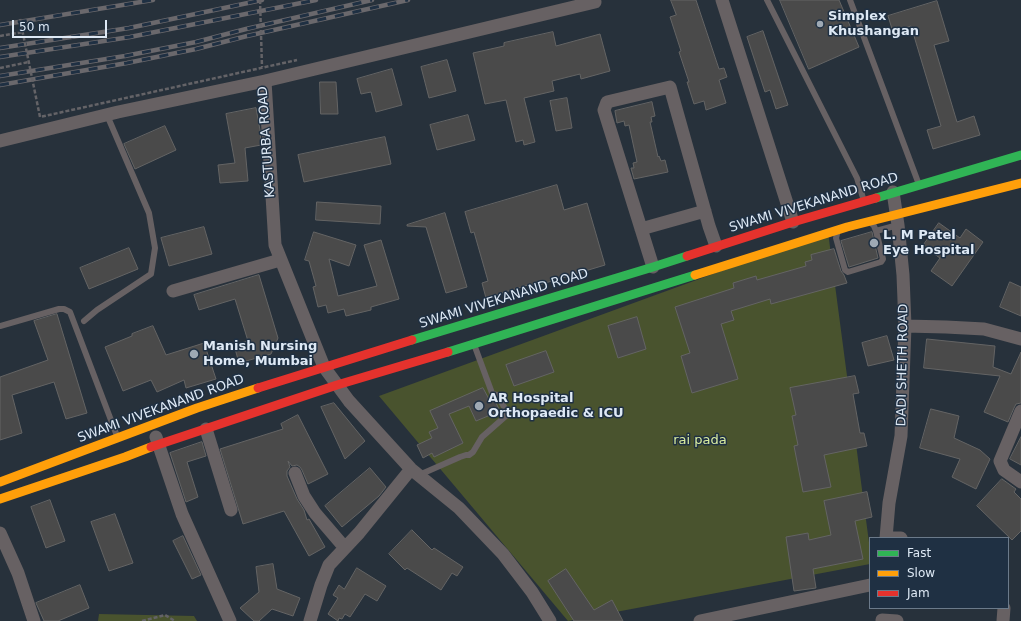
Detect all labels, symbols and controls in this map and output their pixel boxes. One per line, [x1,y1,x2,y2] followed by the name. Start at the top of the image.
[828,9,919,40] place label: Simplex Khushangan
[14,12,109,38] scale bar
[815,19,825,29] marker: Simplex Khushangan
[19,20,50,34] text: 50 m
[255,86,279,198] street label: KASTURBA ROAD
[728,170,900,236] street label: SWAMI VIVEKANAND ROAD
[883,228,974,259] place label: L. M Patel Eye Hospital
[868,237,880,249] marker: L. M Patel Eye Hospital
[418,266,590,332] street label: SWAMI VIVEKANAND ROAD
[894,304,912,426] street label: DADI SHETH ROAD
[203,339,317,370] place label: Manish Nursing Home, Mumbai
[188,348,200,360] marker: Manish Nursing Home, Mumbai
[76,372,246,446] street label: SWAMI VIVEKANAND ROAD
[488,391,624,422] place label: AR Hospital Orthopaedic & ICU
[473,400,485,412] marker: AR Hospital Orthopaedic & ICU
[673,433,727,449] park label: rai pada
[869,537,1009,609] legend
[907,546,931,560] text: Fast
[907,566,935,580] text: Slow
[907,586,930,600] text: Jam

